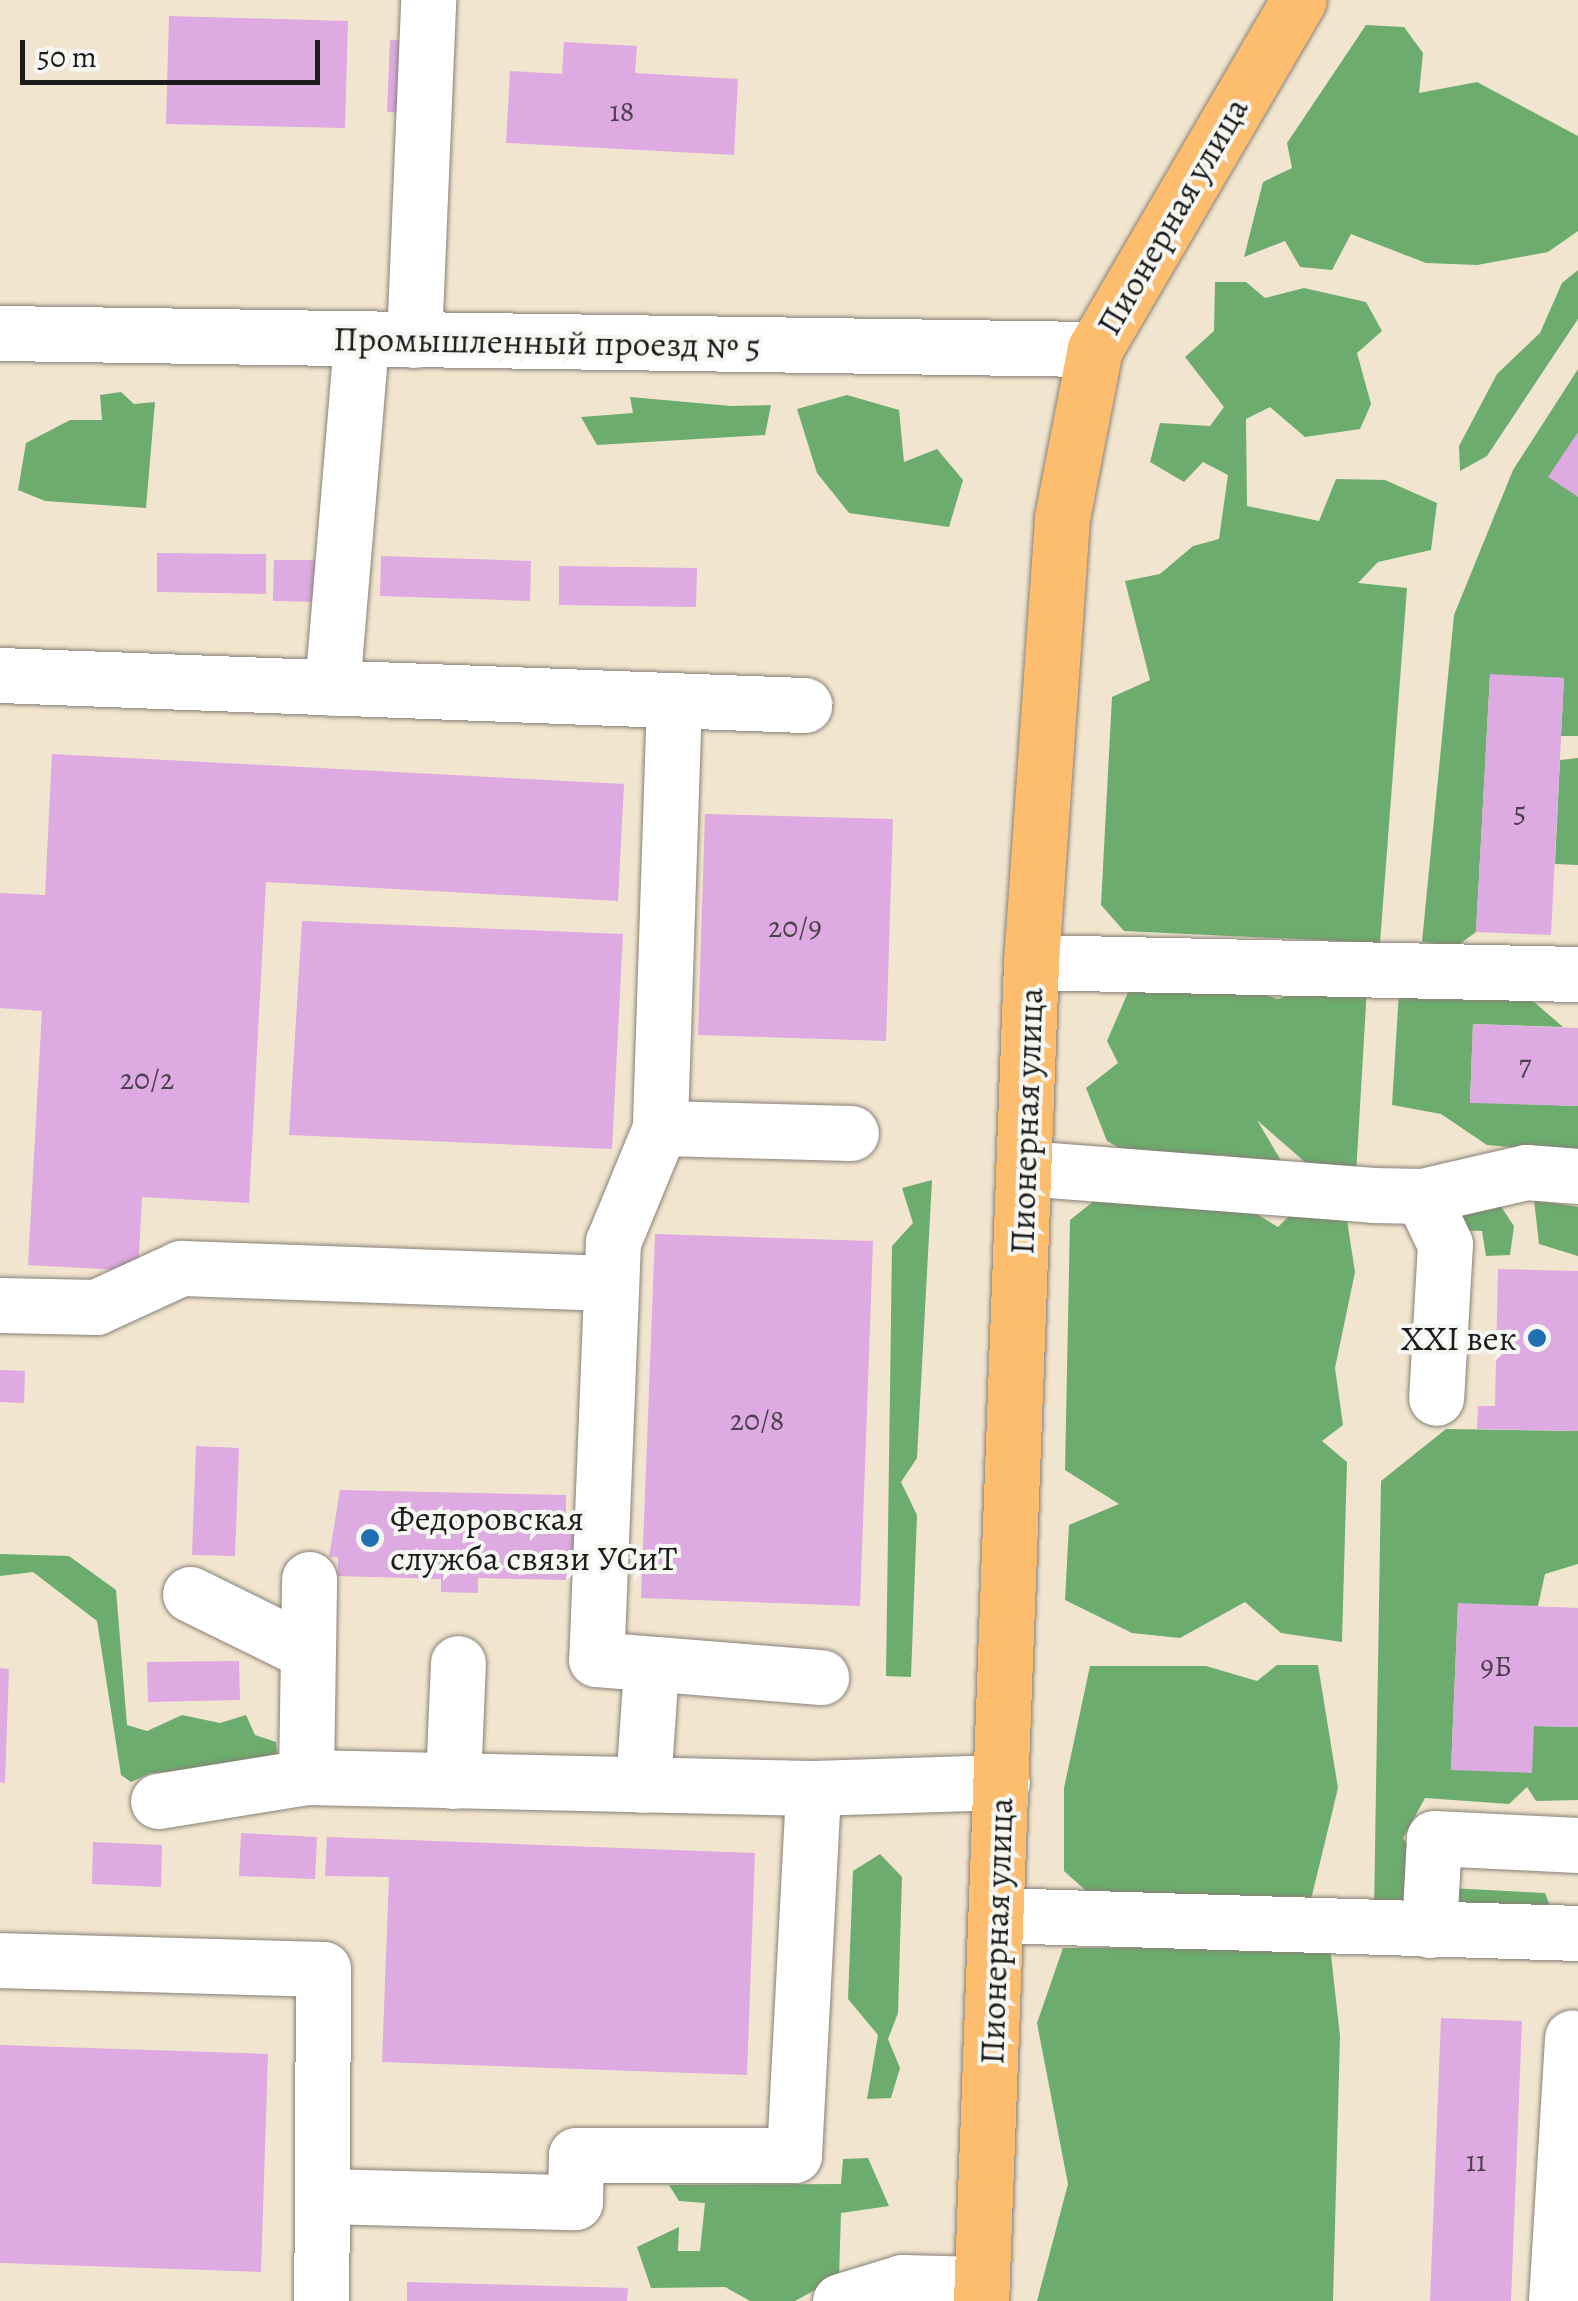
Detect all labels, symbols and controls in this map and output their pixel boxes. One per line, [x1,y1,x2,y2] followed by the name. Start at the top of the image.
[25,20,325,82] scale bar
[37,37,97,77] text: 50 m
[1087,90,1257,342] street label: Пионерная улица
[610,93,634,129] house number: 18
[333,317,761,367] street label: Промышленный проезд № 5
[1514,794,1526,830] house number: 5
[768,909,822,945] house number: 20/9
[1000,987,1052,1255] street label: Пионерная улица
[1519,1047,1531,1083] house number: 7
[120,1061,174,1097] house number: 20/2
[1401,1317,1517,1359] place label: XXI век
[1526,1327,1548,1349] marker: XXI век
[730,1402,784,1438] house number: 20/8
[390,1497,677,1579] place label: Федоровская служба связи УСиТ
[359,1527,381,1549] marker: Федоровская служба связи УСиТ
[1480,1648,1512,1684] house number: 9Б
[970,1797,1022,2065] street label: Пионерная улица
[1466,2143,1486,2179] house number: 11

